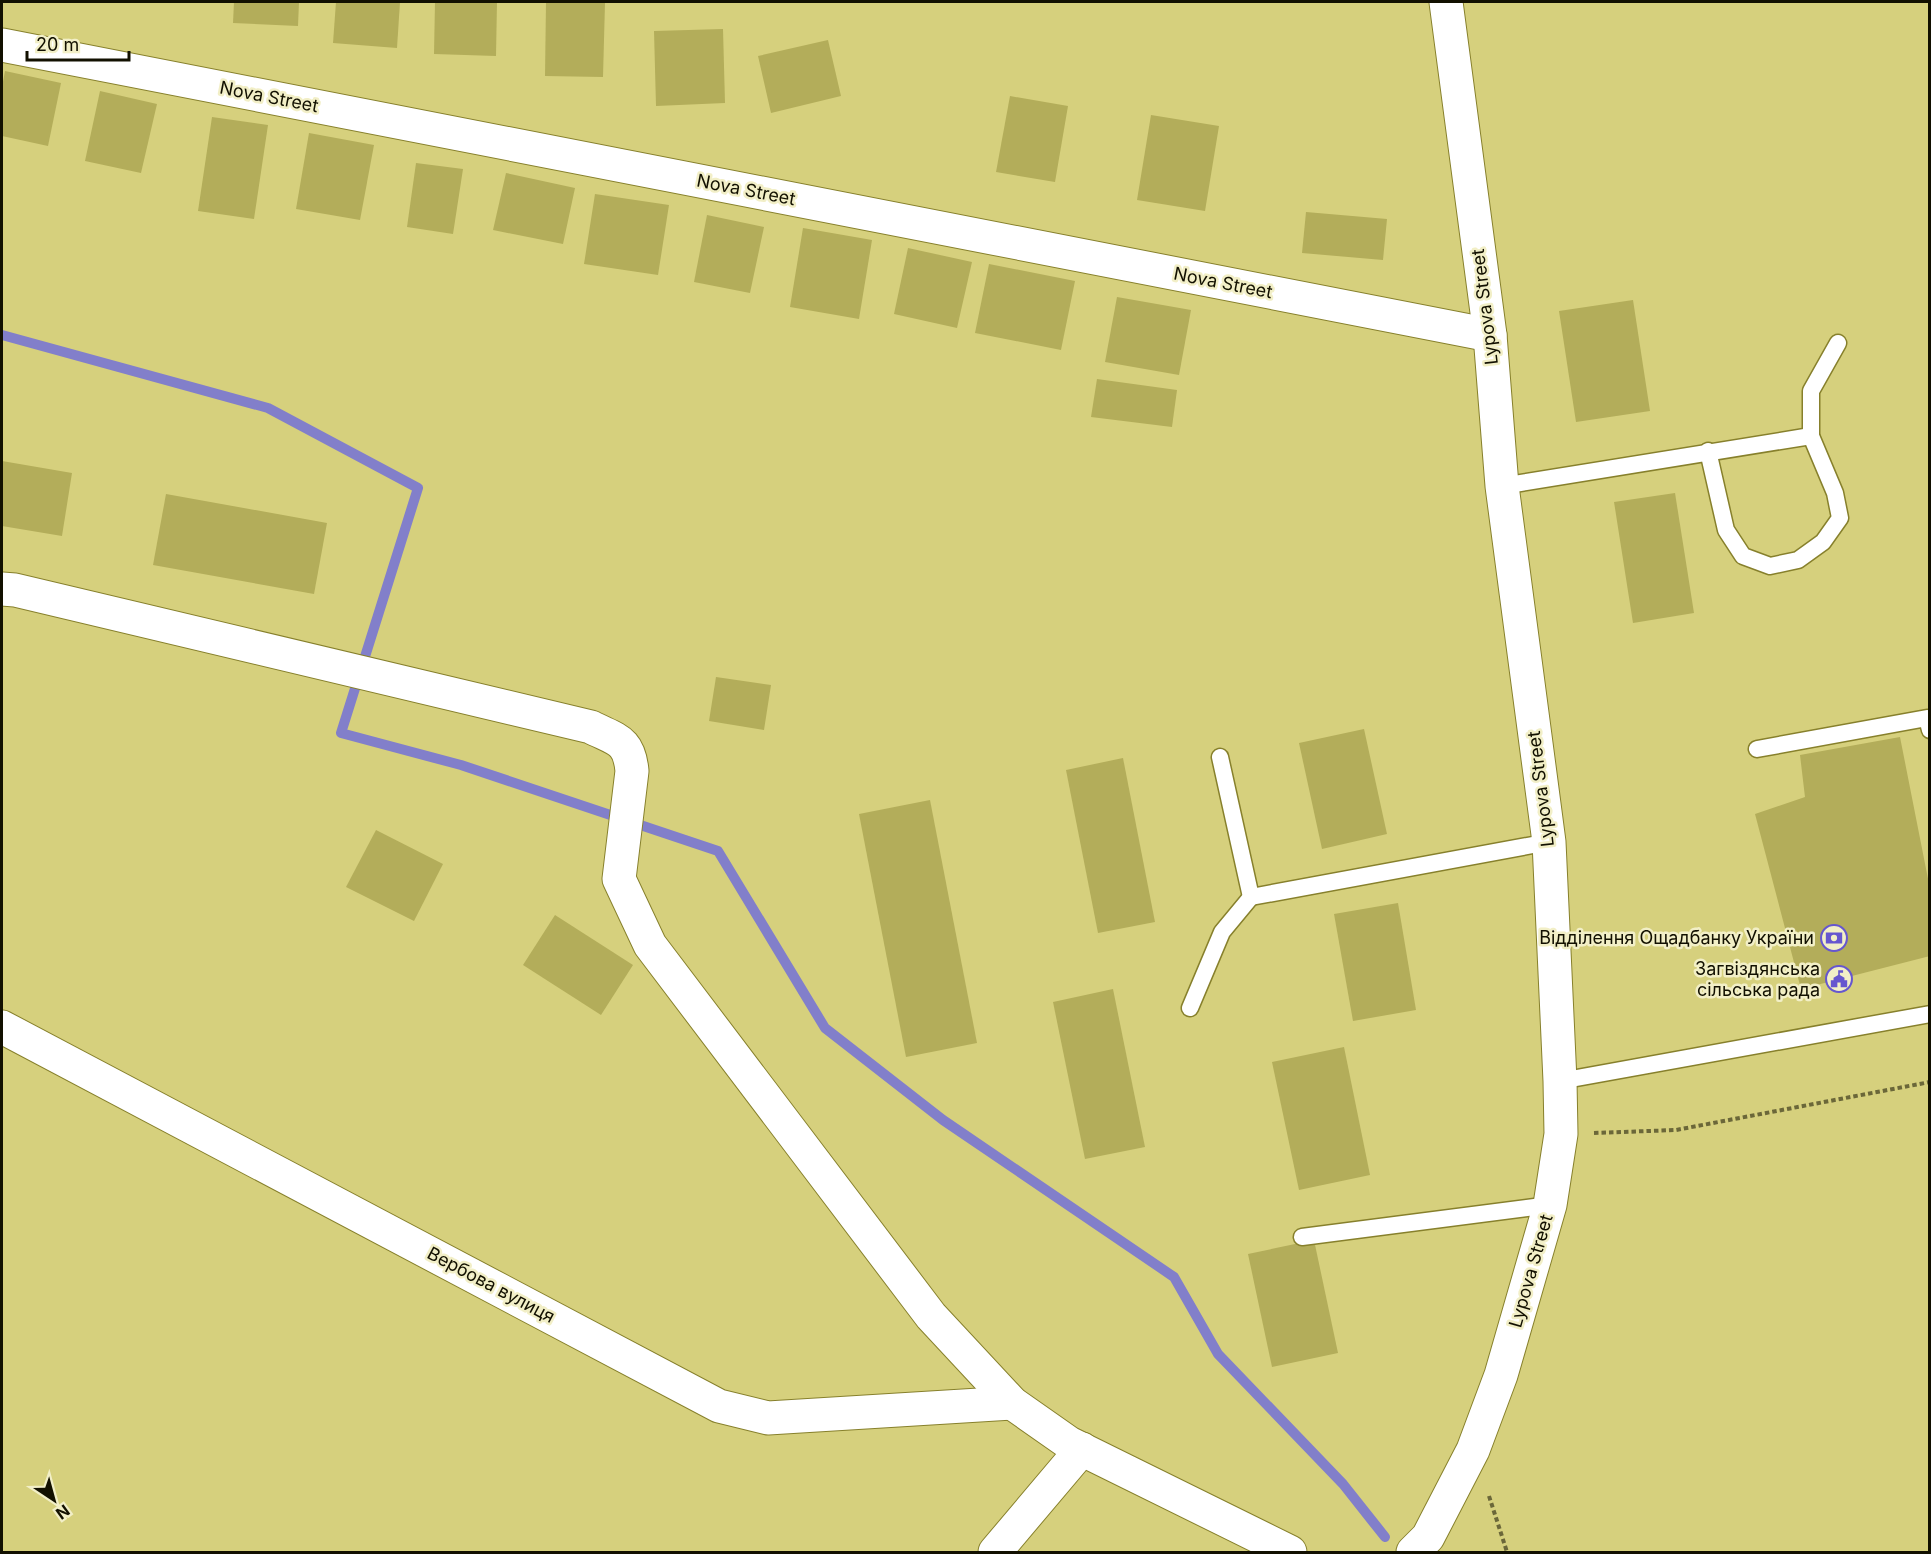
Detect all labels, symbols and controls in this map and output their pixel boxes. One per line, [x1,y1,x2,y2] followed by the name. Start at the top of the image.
[27,24,129,62] scale bar
[36,34,79,55] text: 20 m
[218,77,320,116] street label: Nova Street
[695,170,797,209] street label: Nova Street
[1467,248,1502,366] street label: Lypova Street
[1172,263,1274,302] street label: Nova Street
[1523,730,1558,848] street label: Lypova Street
[1819,923,1849,953] bank icon: Відділення Ощадбанку України
[1539,927,1814,948] place label: Відділення Ощадбанку України
[1695,958,1820,1000] place label: Загвіздянська сільська рада
[1824,964,1854,994] public building icon: Загвіздянська сільська рада
[1504,1212,1557,1330] street label: Lypova Street
[424,1242,559,1327] street label: Вербова вулиця
[24,1470,84,1530] north arrow
[52,1500,74,1524] text: N

